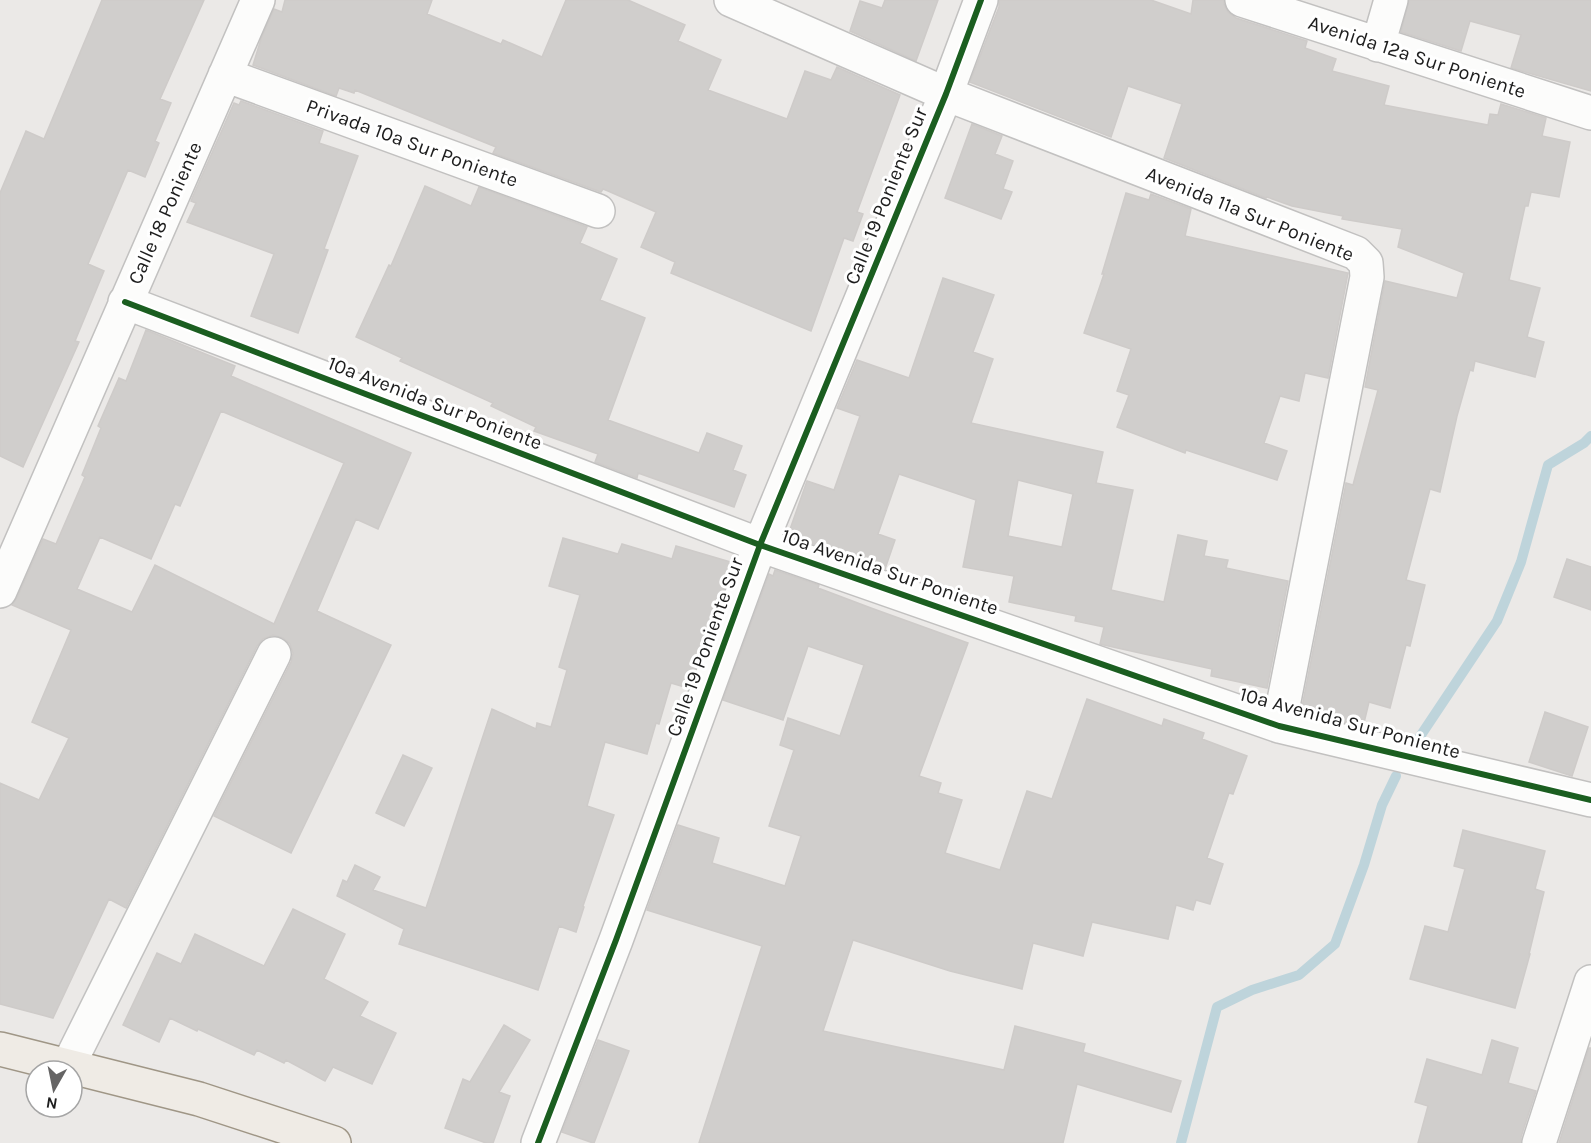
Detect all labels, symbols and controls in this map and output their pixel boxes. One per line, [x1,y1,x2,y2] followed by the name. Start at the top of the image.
[1305,11,1529,103] street label: Avenida 12a Sur Poniente
[303,94,521,192] street label: Privada 10a Sur Poniente
[840,103,932,288] street label: Calle 19 Poniente Sur
[123,138,207,288] street label: Calle 18 Poniente
[1143,162,1357,266] street label: Avenida 11a Sur Poniente
[325,351,545,455] street label: 10a Avenida Sur Poniente
[779,524,1001,620] street label: 10a Avenida Sur Poniente
[662,554,748,740] street label: Calle 19 Poniente Sur
[1237,682,1463,764] street label: 10a Avenida Sur Poniente
[24,1059,84,1119] north arrow
[45,1093,59,1114] text: N

